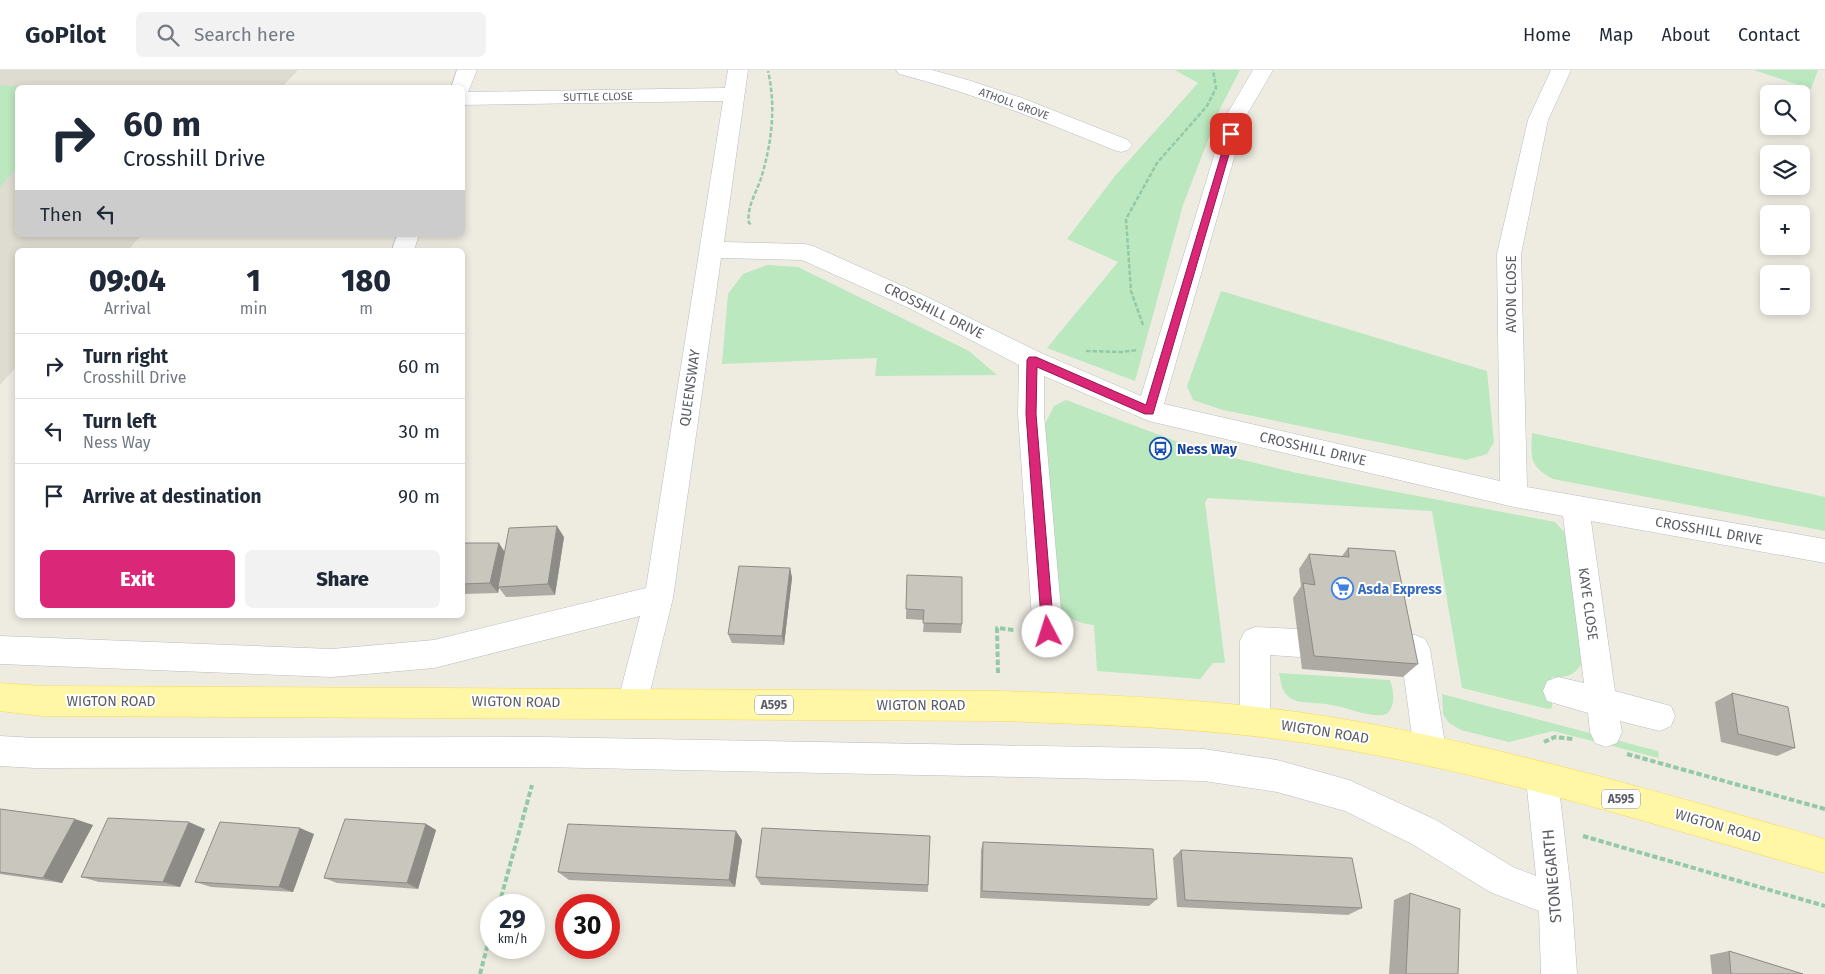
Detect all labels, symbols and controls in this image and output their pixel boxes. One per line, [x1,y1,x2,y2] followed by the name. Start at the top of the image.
[136,12,486,57] search box
[25,21,106,49] text: GoPilot
[154,21,182,49] icon: search
[194,23,295,46] text: Search here
[1523,24,1571,46] text: Home
[1599,24,1633,46] text: Map
[1661,24,1710,46] text: About
[1738,24,1800,46] text: Contact
[977,85,1051,123] street label: ATHOLL GROVE
[1760,85,1810,315] map controls
[1760,85,1810,135] button: search
[563,90,633,104] street label: SUTTLE CLOSE
[123,103,201,145] text: 60 m
[40,105,105,170] icon: right
[1210,113,1252,155] pin
[1217,120,1245,148] icon: arrive
[123,145,265,172] text: Crosshill Drive
[1760,145,1810,195] button: layers
[92,200,120,228] icon: left
[40,203,82,226] text: Then
[1760,205,1810,255] button: +
[1503,255,1520,333] street label: AVON CLOSE
[89,263,166,299] text: 09:04
[247,263,261,299] text: 1
[341,263,391,299] text: 180
[1760,265,1810,315] button: −
[881,279,987,343] street label: CROSSHILL DRIVE
[104,299,151,318] text: Arrival
[240,299,267,318] text: min
[359,299,373,318] text: m
[83,345,168,368] text: Turn right
[676,348,704,428] street label: QUEENSWAY
[40,352,68,380] icon: right
[398,355,440,378] text: 60 m
[83,368,187,387] text: Crosshill Drive
[83,410,157,433] text: Turn left
[40,417,68,445] icon: left
[399,420,440,443] text: 30 m
[1258,428,1368,470] street label: CROSSHILL DRIVE
[83,433,151,452] text: Ness Way
[1149,437,1173,461] bus stop icon: Ness Way
[1177,441,1238,458] place label: Ness Way
[40,482,68,510] icon: arrive
[83,485,262,508] text: Arrive at destination
[398,485,440,508] text: 90 m
[1654,513,1764,549] street label: CROSSHILL DRIVE
[40,550,235,608] button: Exit
[245,550,440,608] button: Share
[1574,566,1602,642] street label: KAYE CLOSE
[1330,577,1354,601] supermarket icon: Asda Express
[1357,581,1442,598] place label: Asda Express
[1021,605,1073,657] position arrow
[67,693,155,710] street label: WIGTON ROAD
[471,693,561,711] street label: WIGTON ROAD
[755,696,793,714] road number: A595
[877,697,965,714] street label: WIGTON ROAD
[1280,717,1370,747] street label: WIGTON ROAD
[1602,790,1640,809] road number: A595
[1673,806,1763,846] street label: WIGTON ROAD
[1538,828,1566,924] street label: STONEGARTH
[555,894,620,959] speed limit sign: 30
[499,905,526,935] text: 29
[498,932,527,946] text: km/h

